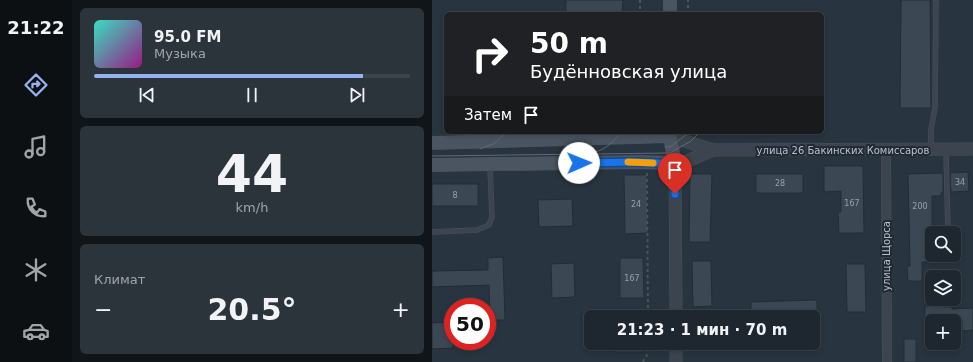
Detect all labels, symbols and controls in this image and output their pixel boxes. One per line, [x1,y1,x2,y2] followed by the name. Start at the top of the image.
[7,17,65,38] text: 21:22
[530,27,608,60] text: 50 m
[154,28,221,46] text: 95.0 FM
[464,28,516,80] icon: right
[154,46,206,61] text: Музыка
[530,61,727,82] text: Будённовская улица
[22,71,50,99] icon: directions
[136,84,158,106] icon: previous
[241,84,263,106] icon: pause
[346,84,368,106] icon: next
[520,104,542,126] icon: arrive
[464,106,512,124] text: Затем
[22,133,50,161] icon: music
[558,142,600,184] position arrow
[216,144,288,204] text: 44
[757,145,929,156] street label: улица 26 Бакинских Комиссаров
[658,153,692,194] pin
[664,159,686,181] icon: arrive
[955,178,965,187] house number: 34
[775,179,785,188] house number: 28
[452,191,458,200] house number: 8
[22,194,50,222] icon: phone
[844,199,860,208] house number: 167
[236,200,268,215] text: km/h
[631,200,641,209] house number: 24
[912,202,928,211] house number: 200
[881,221,892,291] street label: улица Щорса
[925,226,961,350] map controls
[925,226,961,262] button: search
[22,256,50,284] icon: climate
[925,270,961,306] button: layers
[94,272,145,287] text: Климат
[624,274,640,283] house number: 167
[207,292,297,327] text: 20.5°
[94,297,112,322] text: −
[392,297,410,322] text: +
[444,298,496,350] speed limit sign: 50
[925,314,961,350] button: +
[22,317,50,345] icon: car
[617,321,787,339] text: 21:23 · 1 мин · 70 m

